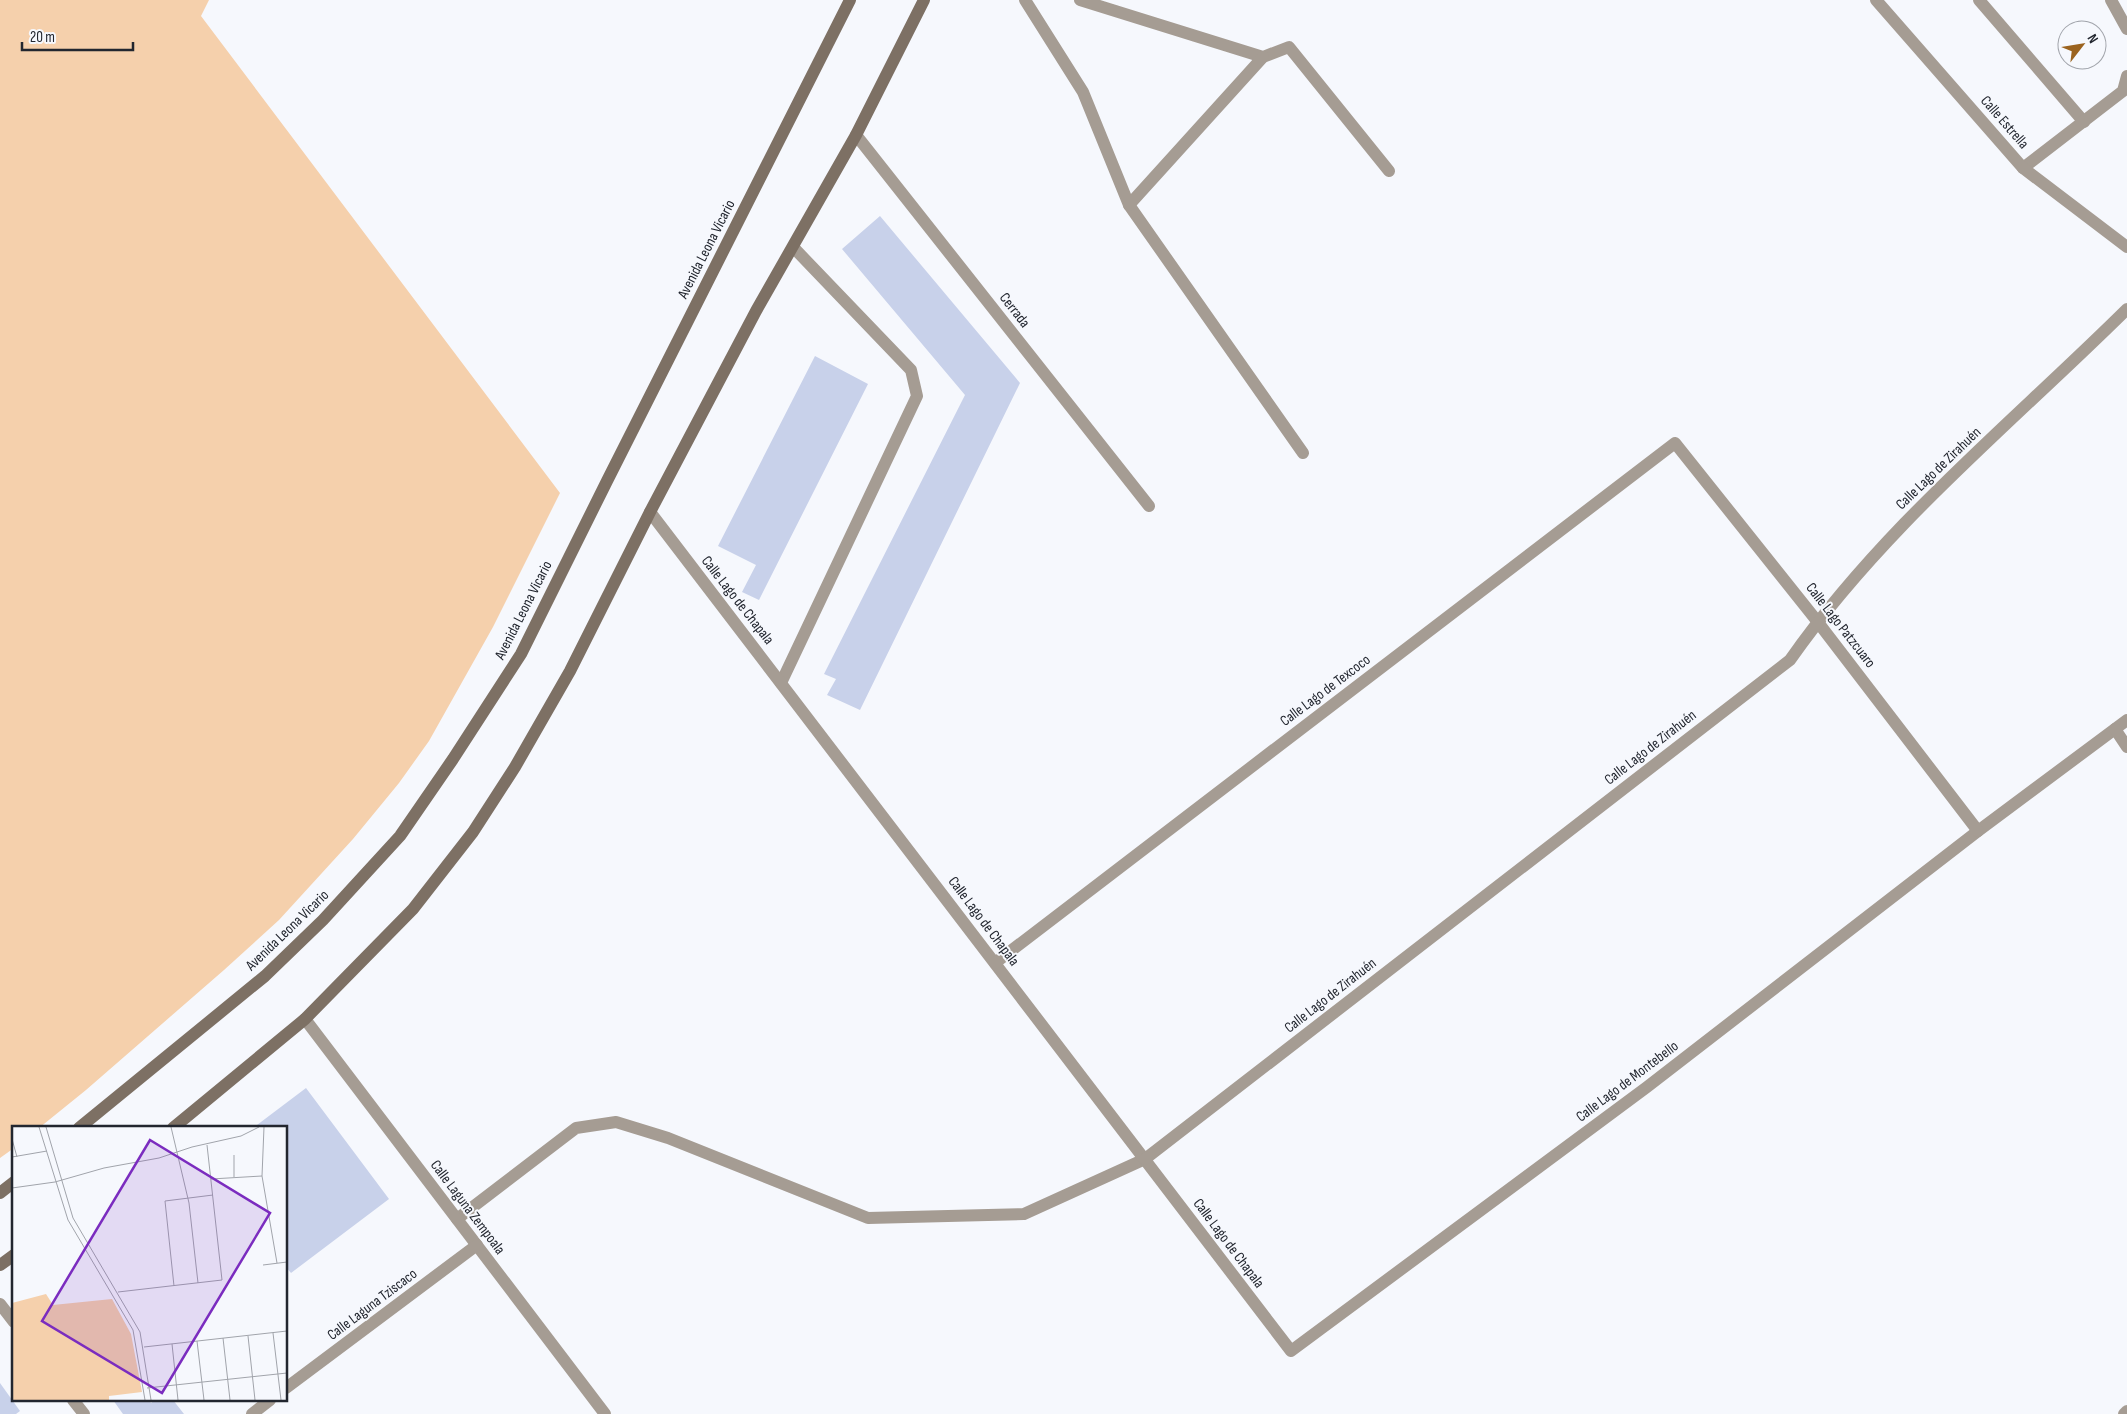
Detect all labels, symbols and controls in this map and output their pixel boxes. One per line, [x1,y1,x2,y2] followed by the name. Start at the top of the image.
[22,20,134,52] scale bar
[2057,20,2107,70] north arrow
[30,28,55,47] text: 20 m
[2084,31,2102,46] text: N
[1976,92,2033,153] street label: Calle Estrella
[673,197,739,303] street label: Avenida Leona Vicario
[995,289,1034,332] street label: Cerrada
[1892,423,1985,514] street label: Calle Lago de Zirahuén
[697,552,778,649] street label: Calle Lago de Chapala
[490,558,556,664] street label: Avenida Leona Vicario
[1801,579,1880,672] street label: Calle Lago Patzcuaro
[1276,650,1374,730] street label: Calle Lago de Texcoco
[1601,706,1700,789] street label: Calle Lago de Zirahuén
[944,873,1024,970] street label: Calle Lago de Chapala
[241,886,333,975] street label: Avenida Leona Vicario
[1281,954,1380,1037] street label: Calle Lago de Zirahuén
[1572,1037,1682,1126] street label: Calle Lago de Montebello
[12,1126,288,1402] inset map
[426,1156,509,1258] street label: Calle Laguna Zempoala
[1189,1195,1269,1292] street label: Calle Lago de Chapala
[324,1264,421,1344] street label: Calle Laguna Tziscaco

